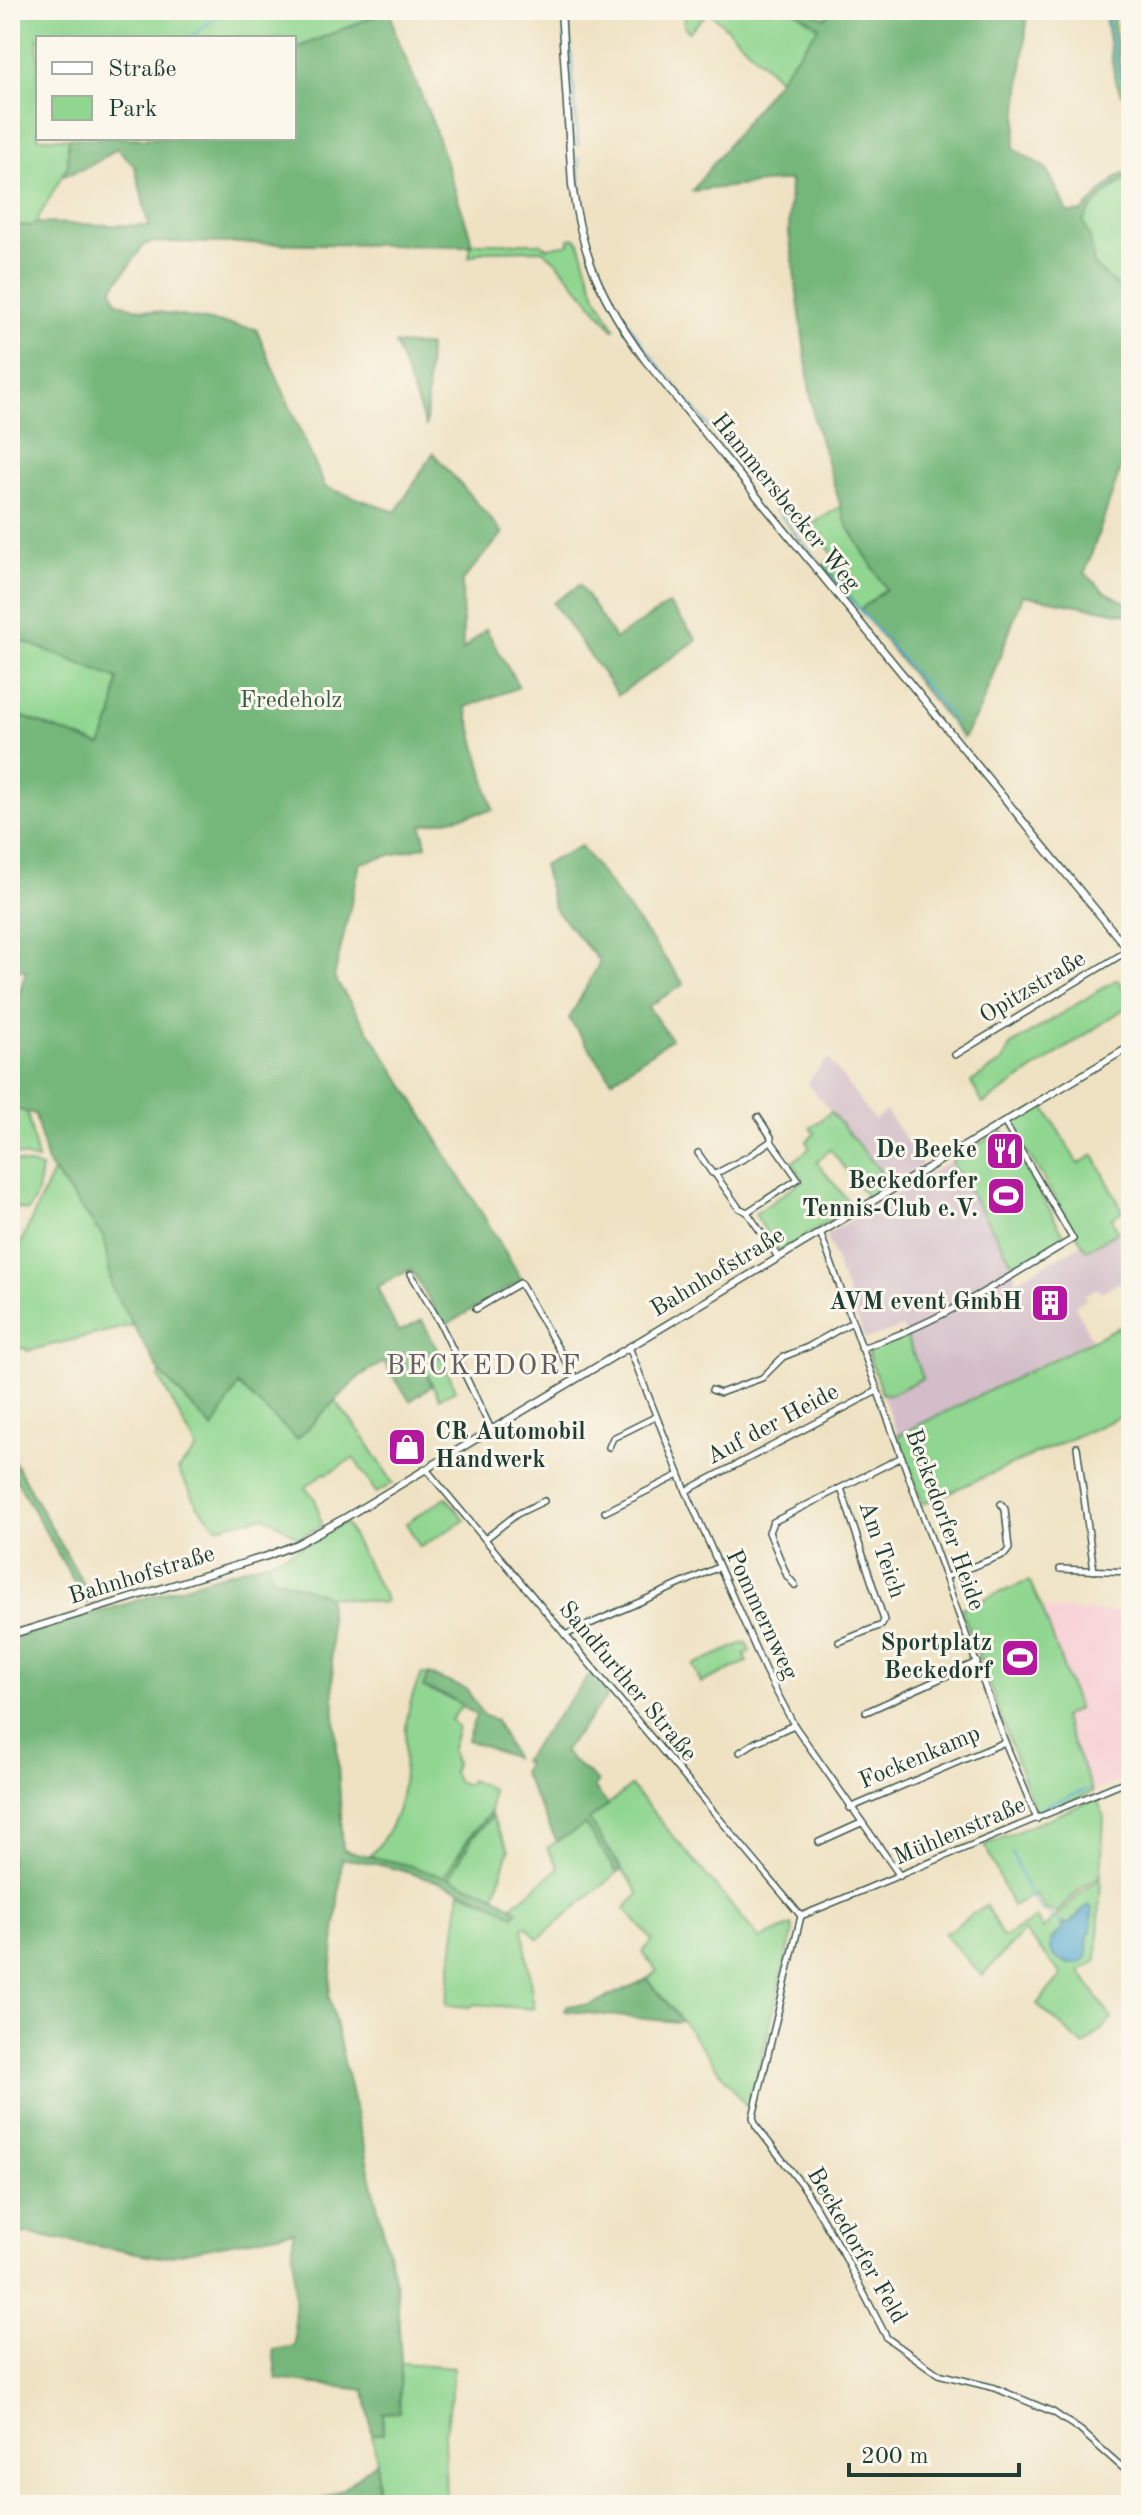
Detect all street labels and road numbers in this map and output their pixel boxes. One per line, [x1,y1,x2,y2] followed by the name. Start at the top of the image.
[706,409,864,597] street label: Hammersbecker Weg
[976,947,1090,1029] street label: Opitzstraße
[647,1224,789,1322] street label: Bahnhofstraße
[703,1380,843,1470] street label: Auf der Heide
[900,1426,988,1614] street label: Beckedorfer Heide
[853,1499,909,1601] street label: Am Teich
[66,1542,218,1610] street label: Bahnhofstraße
[720,1546,802,1684] street label: Pommernweg
[553,1597,701,1767] street label: Sandfurther Straße
[856,1722,984,1794] street label: Fockenkamp
[891,1793,1029,1871] street label: Mühlenstraße
[802,2164,910,2328] street label: Beckedorfer Feld

